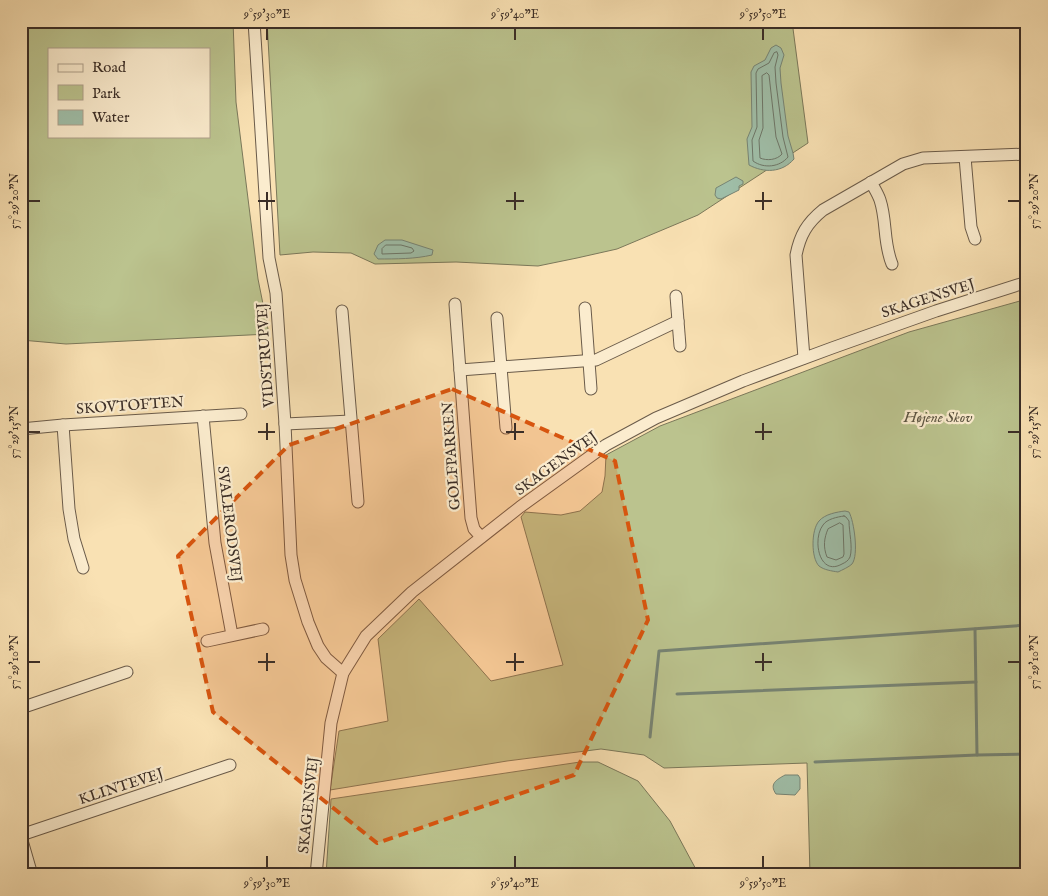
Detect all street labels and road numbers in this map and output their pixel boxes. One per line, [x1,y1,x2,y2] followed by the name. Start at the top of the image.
[879,274,977,323] street label: SKAGENSVEJ
[252,302,279,409] street label: VIDSTRUPVEJ
[76,392,184,419] street label: SKOVTOFTEN
[438,401,465,511] street label: GOLFPARKEN
[511,427,601,500] street label: SKAGENSVEJ
[213,465,246,583] street label: SVALERODSVEJ
[294,756,323,854] street label: SKAGENSVEJ
[76,764,166,809] street label: KLINTEVEJ

